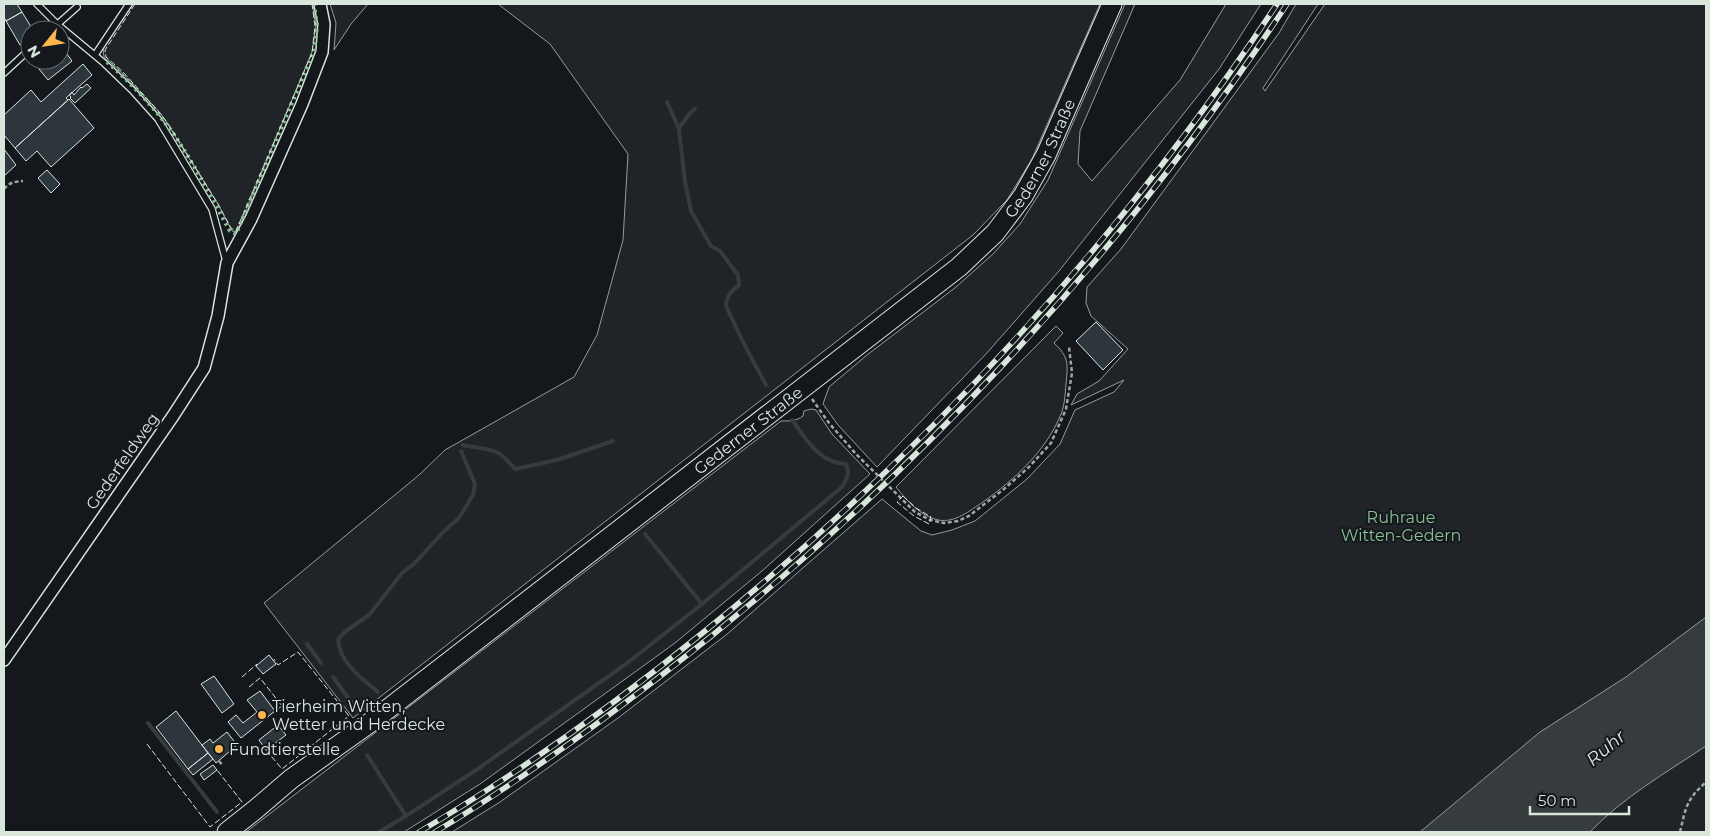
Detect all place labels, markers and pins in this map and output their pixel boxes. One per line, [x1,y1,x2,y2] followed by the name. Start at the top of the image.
[272,697,445,734] place label: Tierheim Witten, Wetter und Herdecke
[256,709,268,721] marker: Tierheim Witten, Wetter und Herdecke
[229,740,340,759] place label: Fundtierstelle
[213,743,225,755] marker: Fundtierstelle

